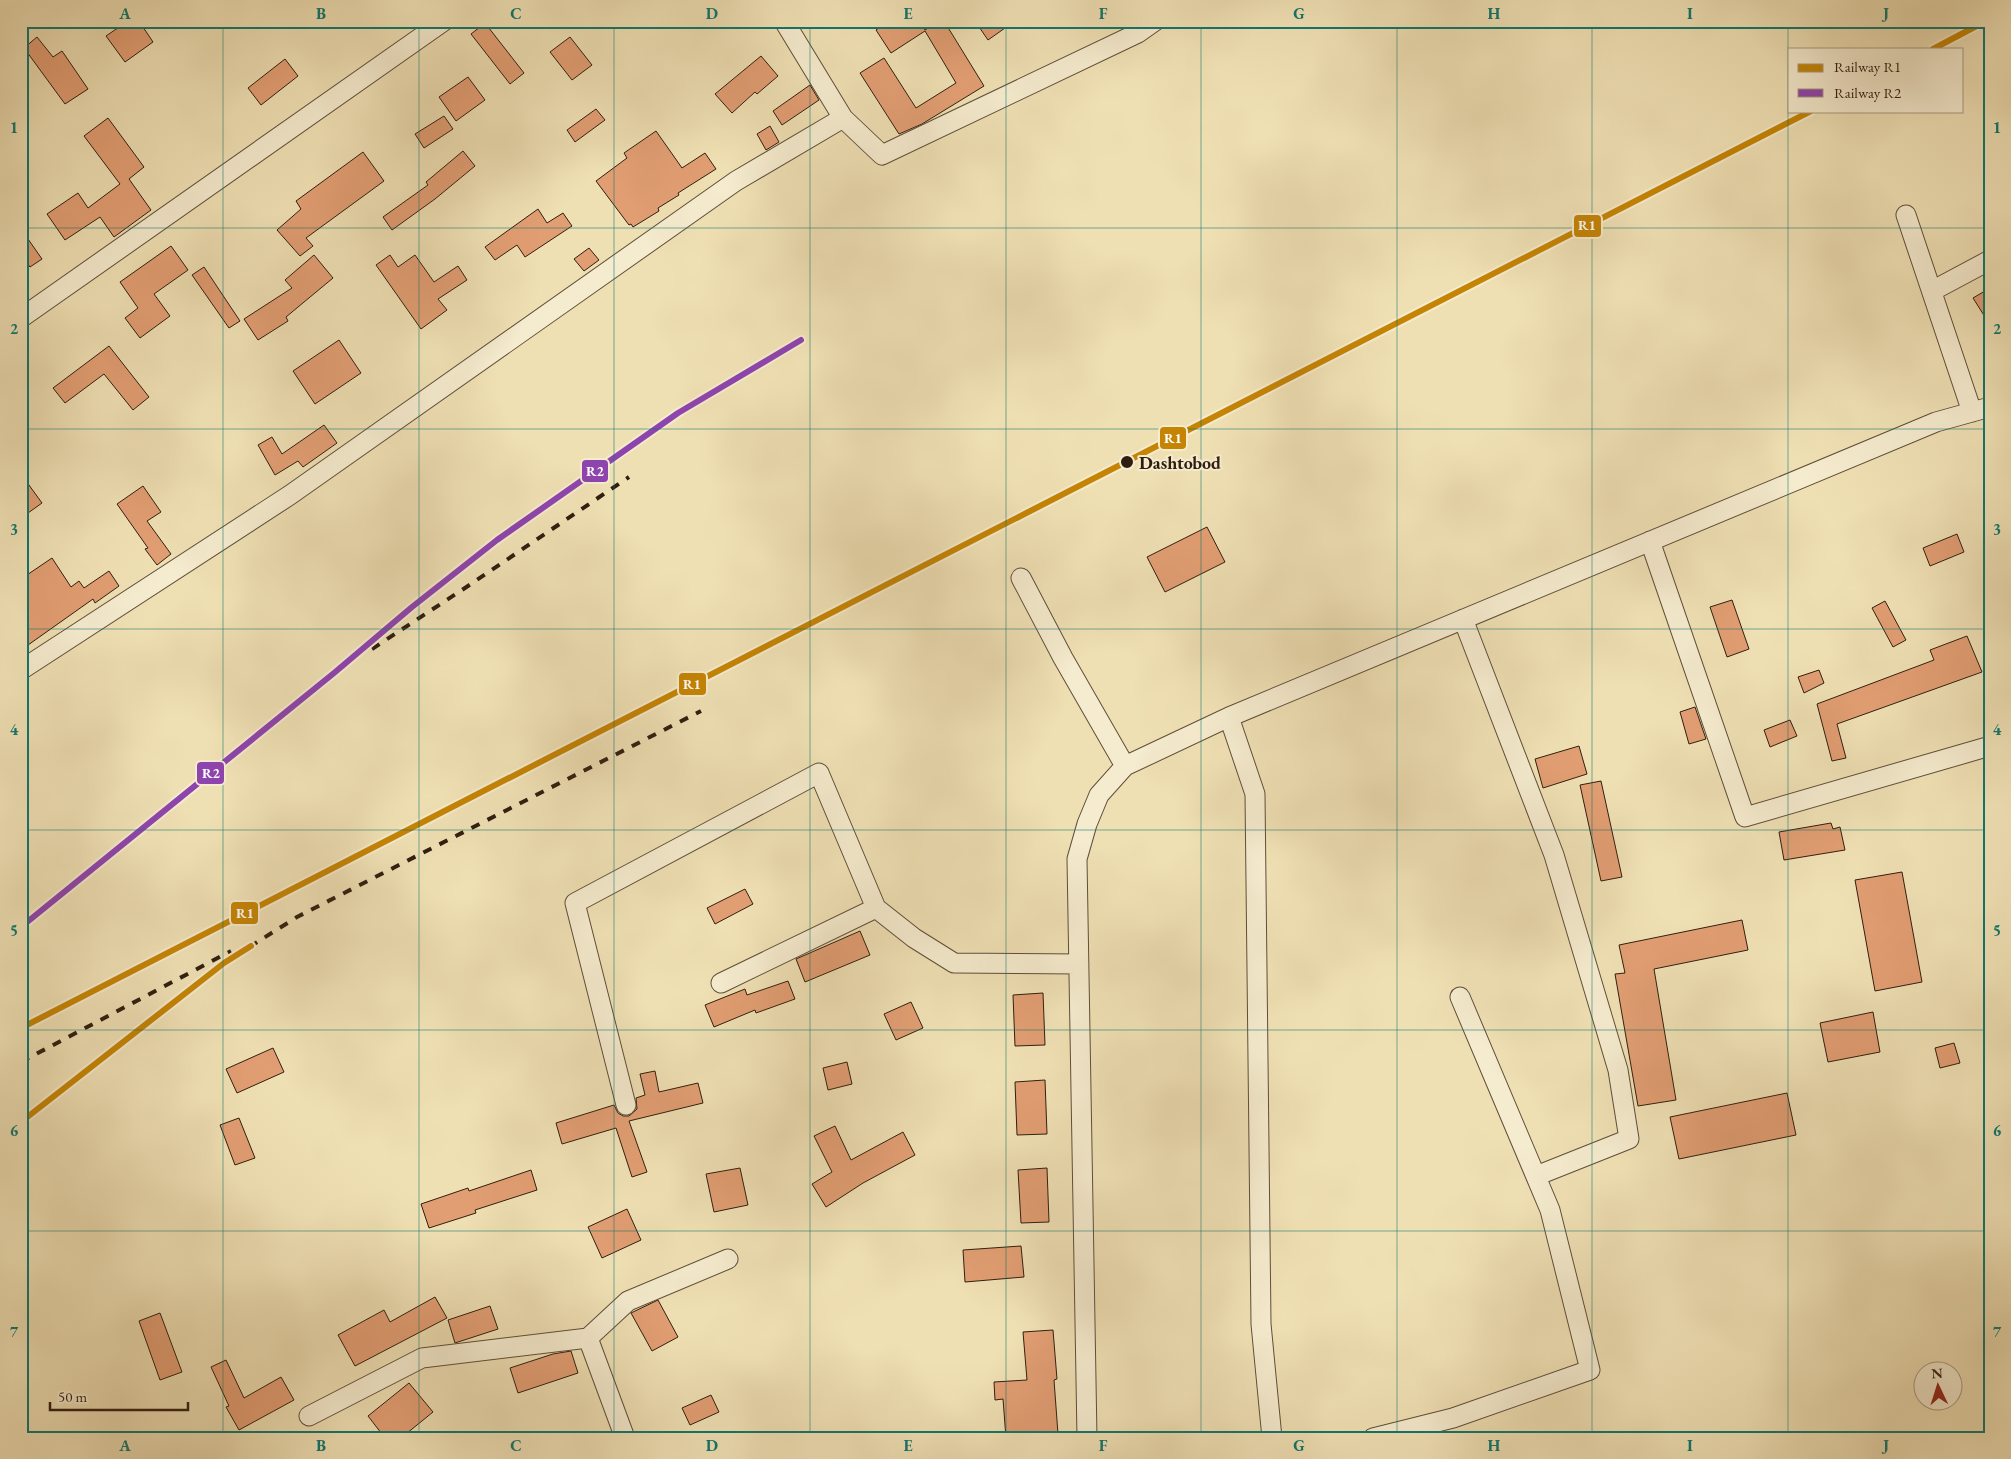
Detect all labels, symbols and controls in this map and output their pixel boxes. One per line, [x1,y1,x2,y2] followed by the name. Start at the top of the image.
[118,3,131,24] text: A
[316,3,326,24] text: B
[510,3,522,24] text: C
[706,3,718,24] text: D
[903,3,913,24] text: E
[1099,3,1108,24] text: F
[1293,3,1305,24] text: G
[1488,3,1501,24] text: H
[1687,3,1693,24] text: I
[1881,3,1889,24] text: J
[1788,48,1964,112] legend
[1834,57,1901,76] text: Railway R1
[1834,83,1902,102] text: Railway R2
[10,117,18,138] text: 1
[1993,117,2001,138] text: 1
[1573,214,1602,238] line badge: R1
[1578,216,1596,234] text: R1
[10,318,19,339] text: 2
[1993,318,2002,339] text: 2
[1159,426,1187,450] line badge: R1
[1164,429,1182,447] text: R1
[1139,451,1221,474] place label: Dashtobod
[1119,454,1135,470] marker: Dashtobod
[581,459,609,483] line badge: R2
[586,462,605,480] text: R2
[10,519,18,540] text: 3
[1993,519,2001,540] text: 3
[678,672,707,696] line badge: R1
[683,675,701,693] text: R1
[10,719,19,740] text: 4
[1993,719,2002,740] text: 4
[196,761,225,785] line badge: R2
[202,764,221,782] text: R2
[230,901,259,925] line badge: R1
[236,904,254,922] text: R1
[10,920,18,941] text: 5
[1993,920,2001,941] text: 5
[10,1120,19,1141] text: 6
[1993,1120,2002,1141] text: 6
[10,1321,19,1342] text: 7
[1993,1321,2002,1342] text: 7
[1914,1362,1964,1412] north arrow
[1931,1364,1944,1382] text: N
[50,1379,188,1411] scale bar
[58,1387,87,1406] text: 50 m
[118,1435,131,1456] text: A
[316,1435,326,1456] text: B
[510,1435,522,1456] text: C
[706,1435,718,1456] text: D
[903,1435,913,1456] text: E
[1099,1435,1108,1456] text: F
[1293,1435,1305,1456] text: G
[1488,1435,1501,1456] text: H
[1687,1435,1693,1456] text: I
[1881,1435,1889,1456] text: J

